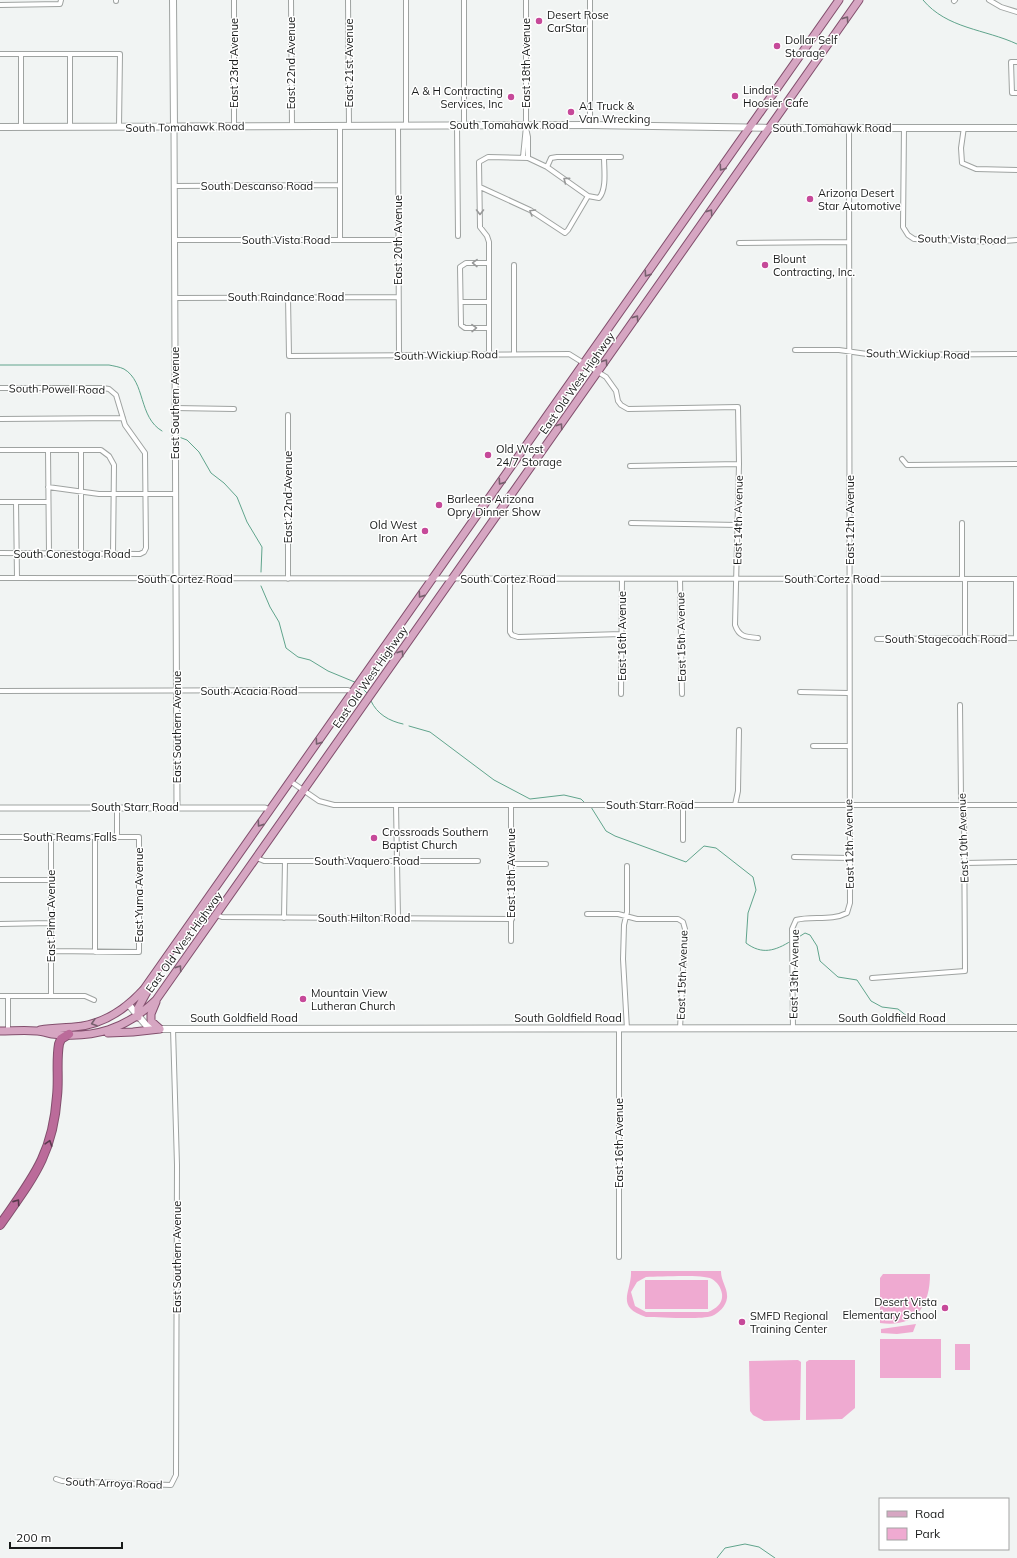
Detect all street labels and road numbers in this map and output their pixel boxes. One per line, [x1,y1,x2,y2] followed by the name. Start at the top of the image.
[284,17,298,109] street label: East 22nd Avenue
[227,18,241,108] street label: East 23rd Avenue
[519,18,533,108] street label: East 18th Avenue
[342,19,356,107] street label: East 21st Avenue
[449,118,569,132] street label: South Tomahawk Road
[125,119,245,135] street label: South Tomahawk Road
[772,121,892,135] street label: South Tomahawk Road
[201,179,313,193] street label: South Descanso Road
[391,195,405,285] street label: East 20th Avenue
[918,231,1006,247] street label: South Vista Road
[242,233,330,247] street label: South Vista Road
[228,290,344,304] street label: South Raindance Road
[536,329,618,437] street label: East Old West Highway
[866,346,970,362] street label: South Wickiup Road
[168,347,182,459] street label: East Southern Avenue
[394,347,498,363] street label: South Wickiup Road
[9,381,105,397] street label: South Powell Road
[281,451,295,543] street label: East 22nd Avenue
[730,475,746,565] street label: East 14th Avenue
[843,475,857,565] street label: East 12th Avenue
[13,547,131,561] street label: South Conestoga Road
[137,572,233,586] street label: South Cortez Road
[460,572,556,586] street label: South Cortez Road
[784,572,880,586] street label: South Cortez Road
[615,591,629,681] street label: East 16th Avenue
[673,592,689,682] street label: East 15th Avenue
[329,623,411,731] street label: East Old West Highway
[885,632,1007,646] street label: South Stagecoach Road
[170,671,184,783] street label: East Southern Avenue
[200,684,298,698] street label: South Acacia Road
[954,793,972,883] street label: East 10th Avenue
[606,798,694,812] street label: South Starr Road
[841,799,857,889] street label: East 12th Avenue
[91,800,179,814] street label: South Starr Road
[504,828,518,918] street label: East 18th Avenue
[23,830,117,844] street label: South Reams Falls
[132,848,146,942] street label: East Yuma Avenue
[314,854,420,868] street label: South Vaquero Road
[44,870,58,962] street label: East Pima Avenue
[143,889,225,995] street label: East Old West Highway
[318,911,410,925] street label: South Hilton Road
[786,929,802,1019] street label: East 13th Avenue
[673,930,691,1020] street label: East 15th Avenue
[190,1011,298,1025] street label: South Goldfield Road
[514,1011,622,1025] street label: South Goldfield Road
[838,1011,946,1025] street label: South Goldfield Road
[612,1098,626,1188] street label: East 16th Avenue
[170,1201,184,1313] street label: East Southern Avenue
[65,1474,163,1492] street label: South Arroya Road

